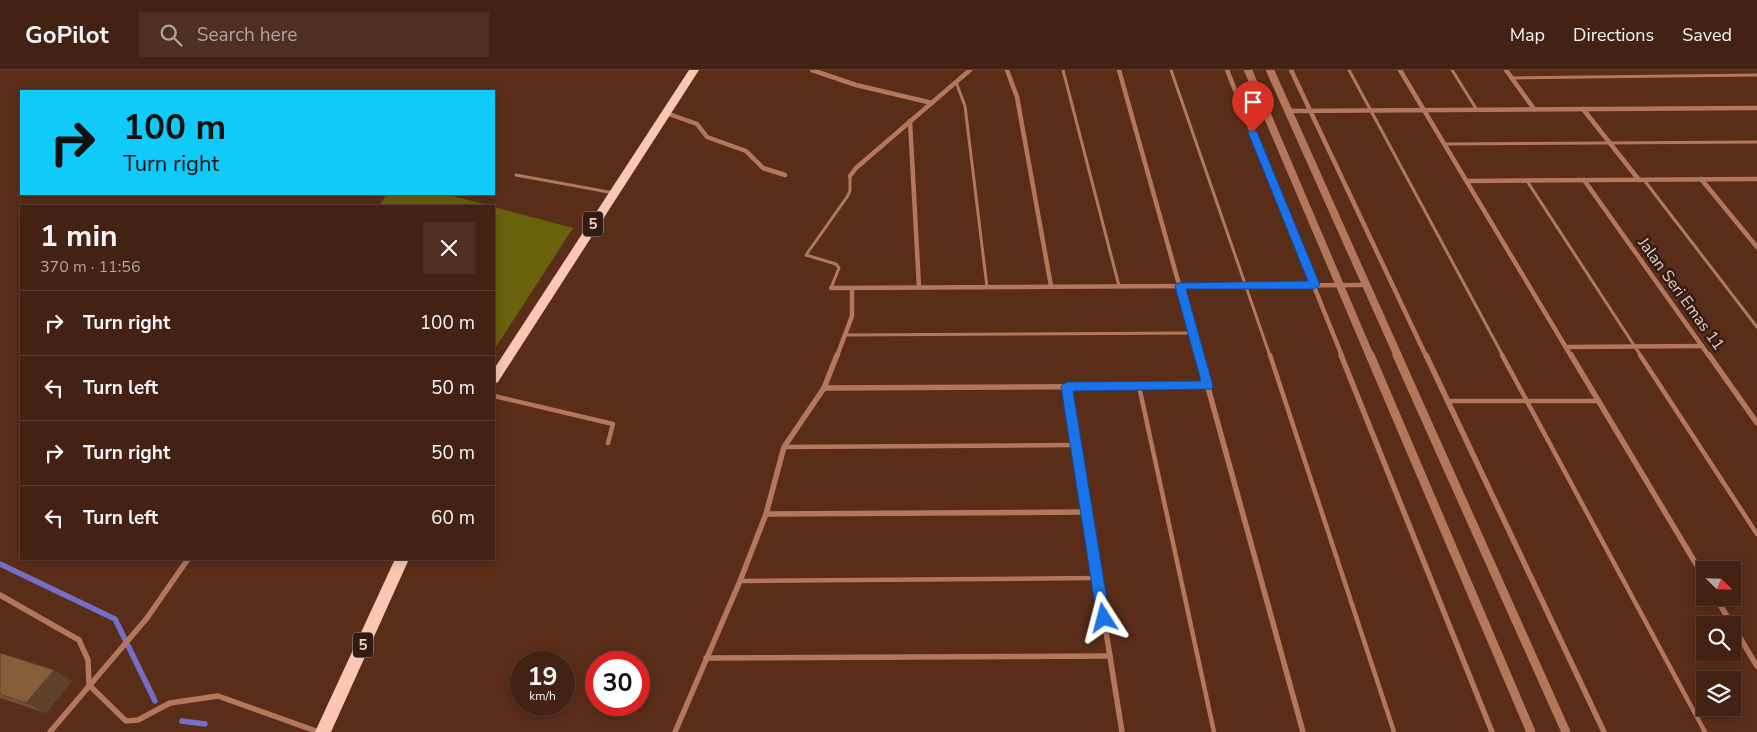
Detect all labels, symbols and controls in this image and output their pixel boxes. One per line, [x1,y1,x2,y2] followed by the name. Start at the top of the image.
[139,12,489,57] search box
[25,19,109,51] text: GoPilot
[157,21,185,49] icon: search
[197,22,297,48] text: Search here
[1510,23,1545,47] text: Map
[1573,23,1654,47] text: Directions
[1682,23,1732,47] text: Saved
[1232,81,1274,132] pin
[1239,88,1267,116] icon: arrive
[123,104,226,151] text: 100 m
[40,110,105,175] icon: right
[123,149,219,179] text: Turn right
[583,212,603,236] road number: 5
[40,216,118,257] text: 1 min
[423,222,475,274] button: close
[1632,232,1729,355] street label: Jalan Seri Emas 11
[40,256,141,278] text: 370 m · 11:56
[40,309,68,337] icon: right
[83,310,170,336] text: Turn right
[420,310,475,336] text: 100 m
[40,374,68,402] icon: left
[83,375,158,401] text: Turn left
[431,375,475,401] text: 50 m
[40,439,68,467] icon: right
[83,440,170,466] text: Turn right
[431,440,475,466] text: 50 m
[40,504,68,532] icon: left
[83,505,158,531] text: Turn left
[431,505,475,531] text: 60 m
[1696,561,1741,606] north arrow
[1696,561,1741,716] map controls
[1077,591,1129,643] position arrow
[1696,616,1741,661] button: search
[353,632,373,658] road number: 5
[585,651,650,716] speed limit sign: 30
[527,660,558,694] text: 19
[1696,671,1741,716] button: layers
[529,688,556,704] text: km/h

